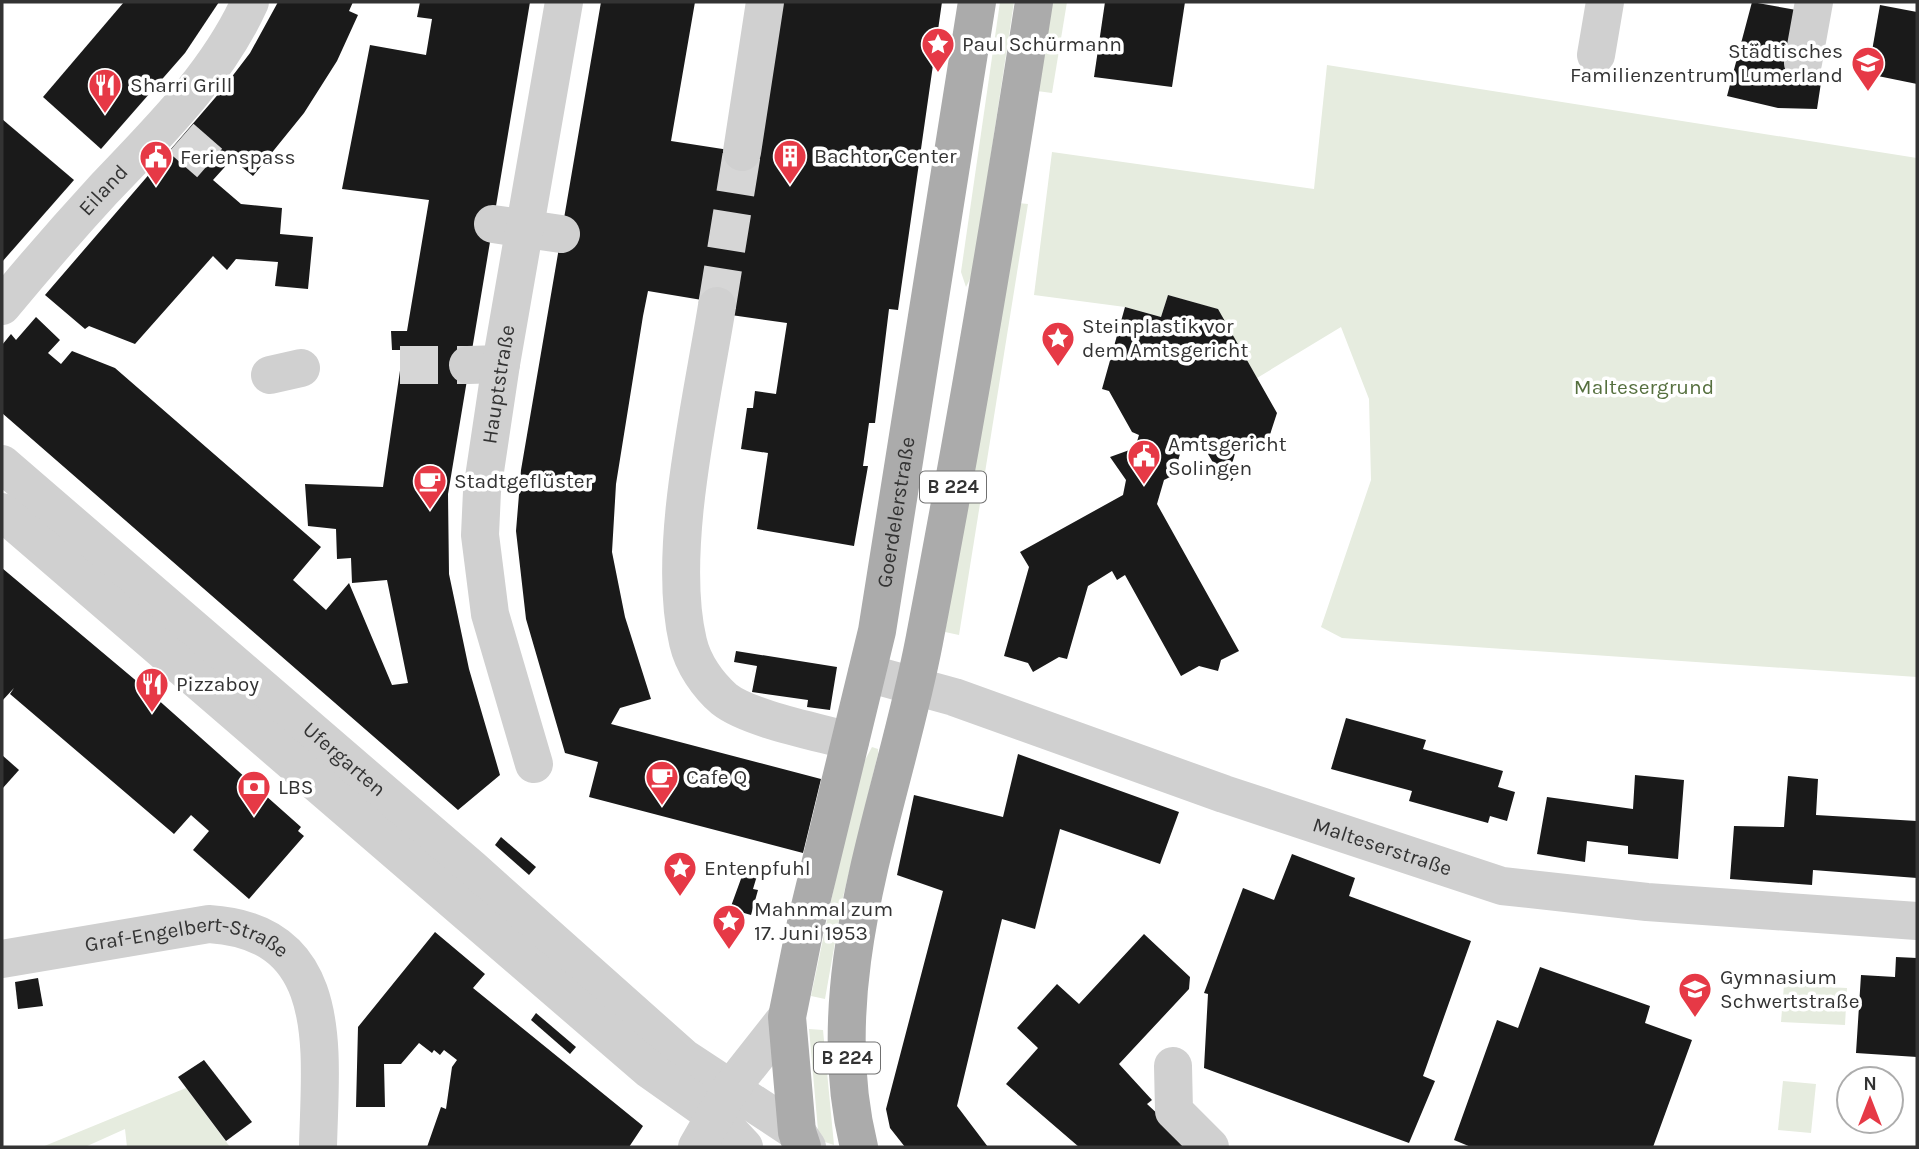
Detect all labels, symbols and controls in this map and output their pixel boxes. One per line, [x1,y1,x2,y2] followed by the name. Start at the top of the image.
[919,25,957,74] place icon: Paul Schürmann
[962,32,1122,56] place label: Paul Schürmann
[1570,39,1843,87] place label: Städtisches Familienzentrum Lumerland
[1849,44,1887,93] school or university icon: Städtisches Familienzentrum Lumerland
[86,66,124,115] restaurant icon: Sharri Grill
[130,73,233,97] place label: Sharri Grill
[771,137,809,186] building icon: Bachtor Center
[137,138,175,187] public building icon: Ferienspass
[814,144,957,168] place label: Bachtor Center
[180,145,295,169] place label: Ferienspass
[74,160,133,220] street label: Eiland
[1082,314,1248,362] place label: Steinplastik vor dem Amtsgericht
[1039,319,1077,368] place icon: Steinplastik vor dem Amtsgericht
[477,323,520,445] street label: Hauptstraße
[1574,375,1714,399] park label: Maltesergrund
[1168,432,1287,480] place label: Amtsgericht Solingen
[872,435,920,589] street label: Goerdelerstraße
[1125,437,1163,486] public building icon: Amtsgericht Solingen
[411,462,449,511] cafe icon: Stadtgeflüster
[454,469,593,493] place label: Stadtgeflüster
[920,472,986,502] road number: B 224
[133,665,171,714] restaurant icon: Pizzaboy
[176,672,259,696] place label: Pizzaboy
[298,717,391,801] street label: Ufergarten
[643,758,681,807] cafe icon: Cafe Q
[686,765,747,789] place label: Cafe Q
[235,768,273,817] bank icon: LBS
[278,775,314,799] place label: LBS
[1310,812,1455,881] street label: Malteserstraße
[661,849,699,898] place icon: Entenpfuhl
[704,856,811,880] place label: Entenpfuhl
[754,897,893,945] place label: Mahnmal zum 17. Juni 1953
[710,902,748,951] place icon: Mahnmal zum 17. Juni 1953
[83,912,294,962] street label: Graf-Engelbert-Straße
[1720,965,1859,1013] place label: Gymnasium Schwertstraße
[1676,970,1714,1019] school or university icon: Gymnasium Schwertstraße
[814,1042,880,1074] road number: B 224
[1835,1065,1905,1135] north arrow
[1863,1073,1877,1095] text: N

